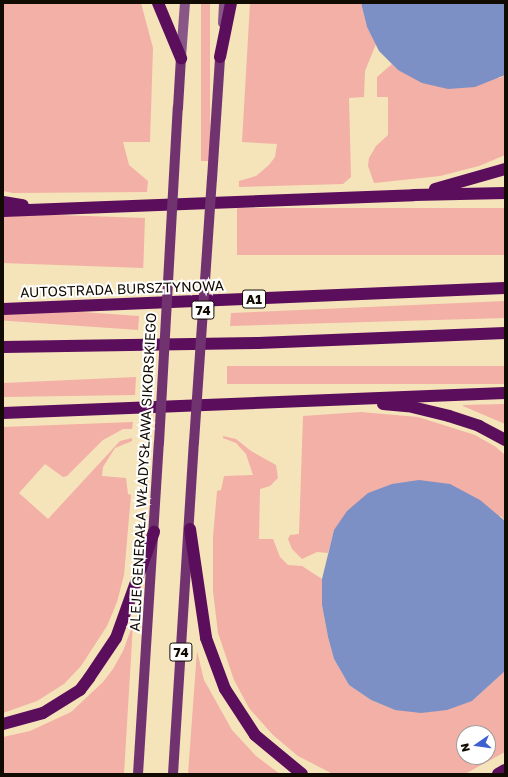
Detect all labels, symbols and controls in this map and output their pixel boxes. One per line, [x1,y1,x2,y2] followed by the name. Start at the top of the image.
[20,277,224,301] street label: AUTOSTRADA BURSZTYNOWA
[242,288,266,310] road number: A1
[191,299,215,321] road number: 74
[126,312,160,632] street label: ALEJE GENERAŁA WŁADYSŁAWA SIKORSKIEGO
[169,641,193,663] road number: 74
[456,725,496,765] north arrow
[458,742,472,753] text: N

